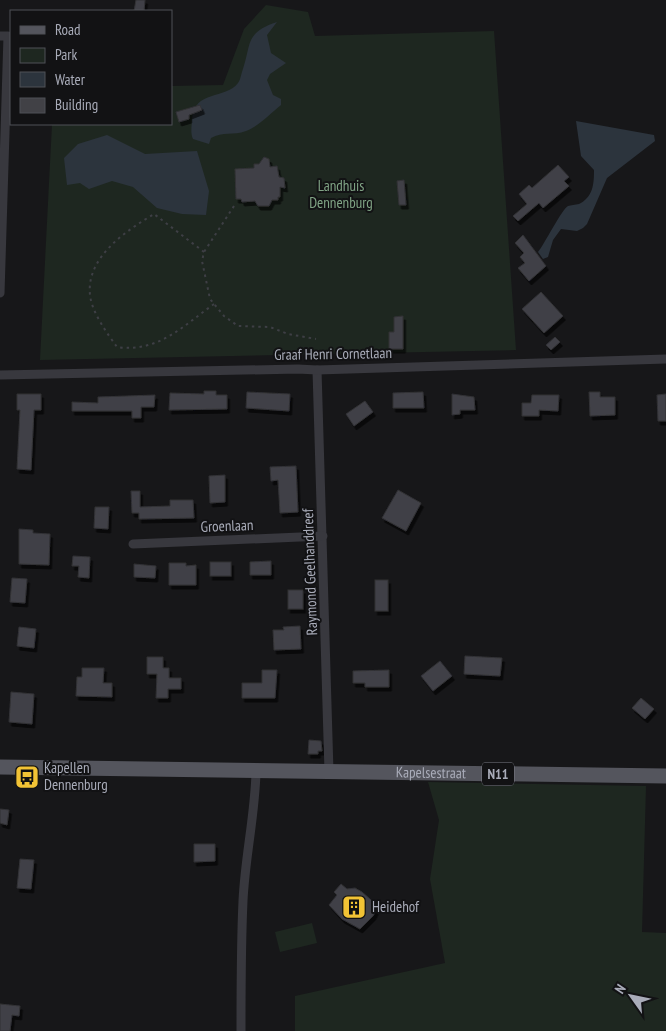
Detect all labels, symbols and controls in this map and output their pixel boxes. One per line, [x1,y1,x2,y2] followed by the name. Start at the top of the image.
[10,10,172,125] legend
[55,20,81,39] text: Road
[55,45,77,64] text: Park
[55,70,86,89] text: Water
[55,95,98,114] text: Building
[309,176,373,212] park label: Landhuis Dennenburg
[274,343,392,364] street label: Graaf Henri Cornetlaan
[298,507,321,636] street label: Raymond Geelhanddreef
[200,515,254,536] street label: Groenlaan
[44,758,108,794] place label: Kapellen Dennenburg
[396,762,466,782] street label: Kapelsestraat
[482,762,514,786] road number: N11
[14,764,40,790] bus stop icon: Kapellen Dennenburg
[341,894,367,920] building icon: Heidehof
[372,897,420,916] place label: Heidehof
[606,971,656,1021] north arrow
[610,981,630,997] text: N

